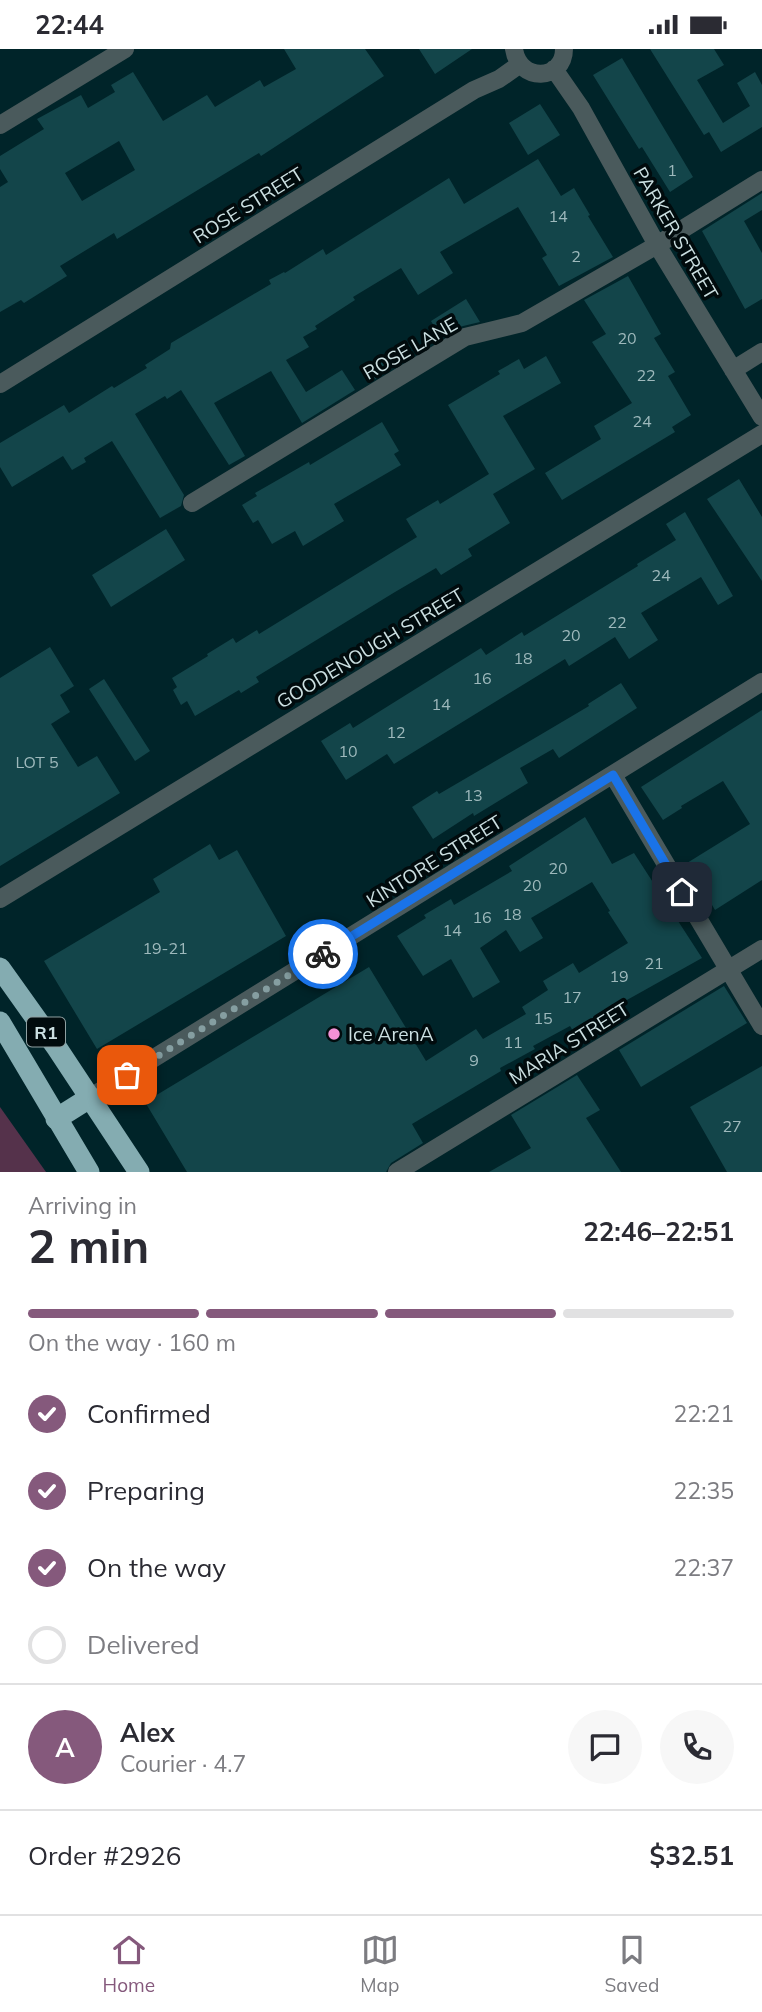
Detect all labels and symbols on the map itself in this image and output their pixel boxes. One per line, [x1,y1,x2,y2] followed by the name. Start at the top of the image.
[667,160,677,180] house number: 1
[188,161,308,248] street label: ROSE STREET
[628,162,724,304] street label: PARKER STREET
[548,206,568,226] house number: 14
[571,246,581,266] house number: 2
[359,311,461,385] street label: ROSE LANE
[617,328,637,348] house number: 20
[636,365,656,385] house number: 22
[632,411,652,431] house number: 24
[651,565,671,585] house number: 24
[272,582,469,714] street label: GOODENOUGH STREET
[607,612,627,632] house number: 22
[561,625,581,645] house number: 20
[513,648,533,668] house number: 18
[472,668,492,688] house number: 16
[431,694,451,714] house number: 14
[386,722,406,742] house number: 12
[338,741,358,761] house number: 10
[15,752,59,772] house number: LOT 5
[463,785,483,805] house number: 13
[362,809,507,912] street label: KINTORE STREET
[548,858,568,878] house number: 20
[652,862,712,922] pin
[522,875,542,895] house number: 20
[502,904,522,924] house number: 18
[472,907,492,927] house number: 16
[288,919,358,989] courier
[442,920,462,940] house number: 14
[142,938,188,958] house number: 19-21
[644,953,664,973] house number: 21
[609,966,629,986] house number: 19
[562,987,582,1007] house number: 17
[505,996,634,1089] street label: MARIA STREET
[533,1008,553,1028] house number: 15
[27,1017,65,1047] road number: R1
[348,1022,434,1046] place label: Ice ArenA
[326,1026,342,1042] marker: Ice ArenA
[503,1032,523,1052] house number: 11
[97,1045,157,1105] pin
[469,1050,479,1070] house number: 9
[722,1116,742,1136] house number: 27

